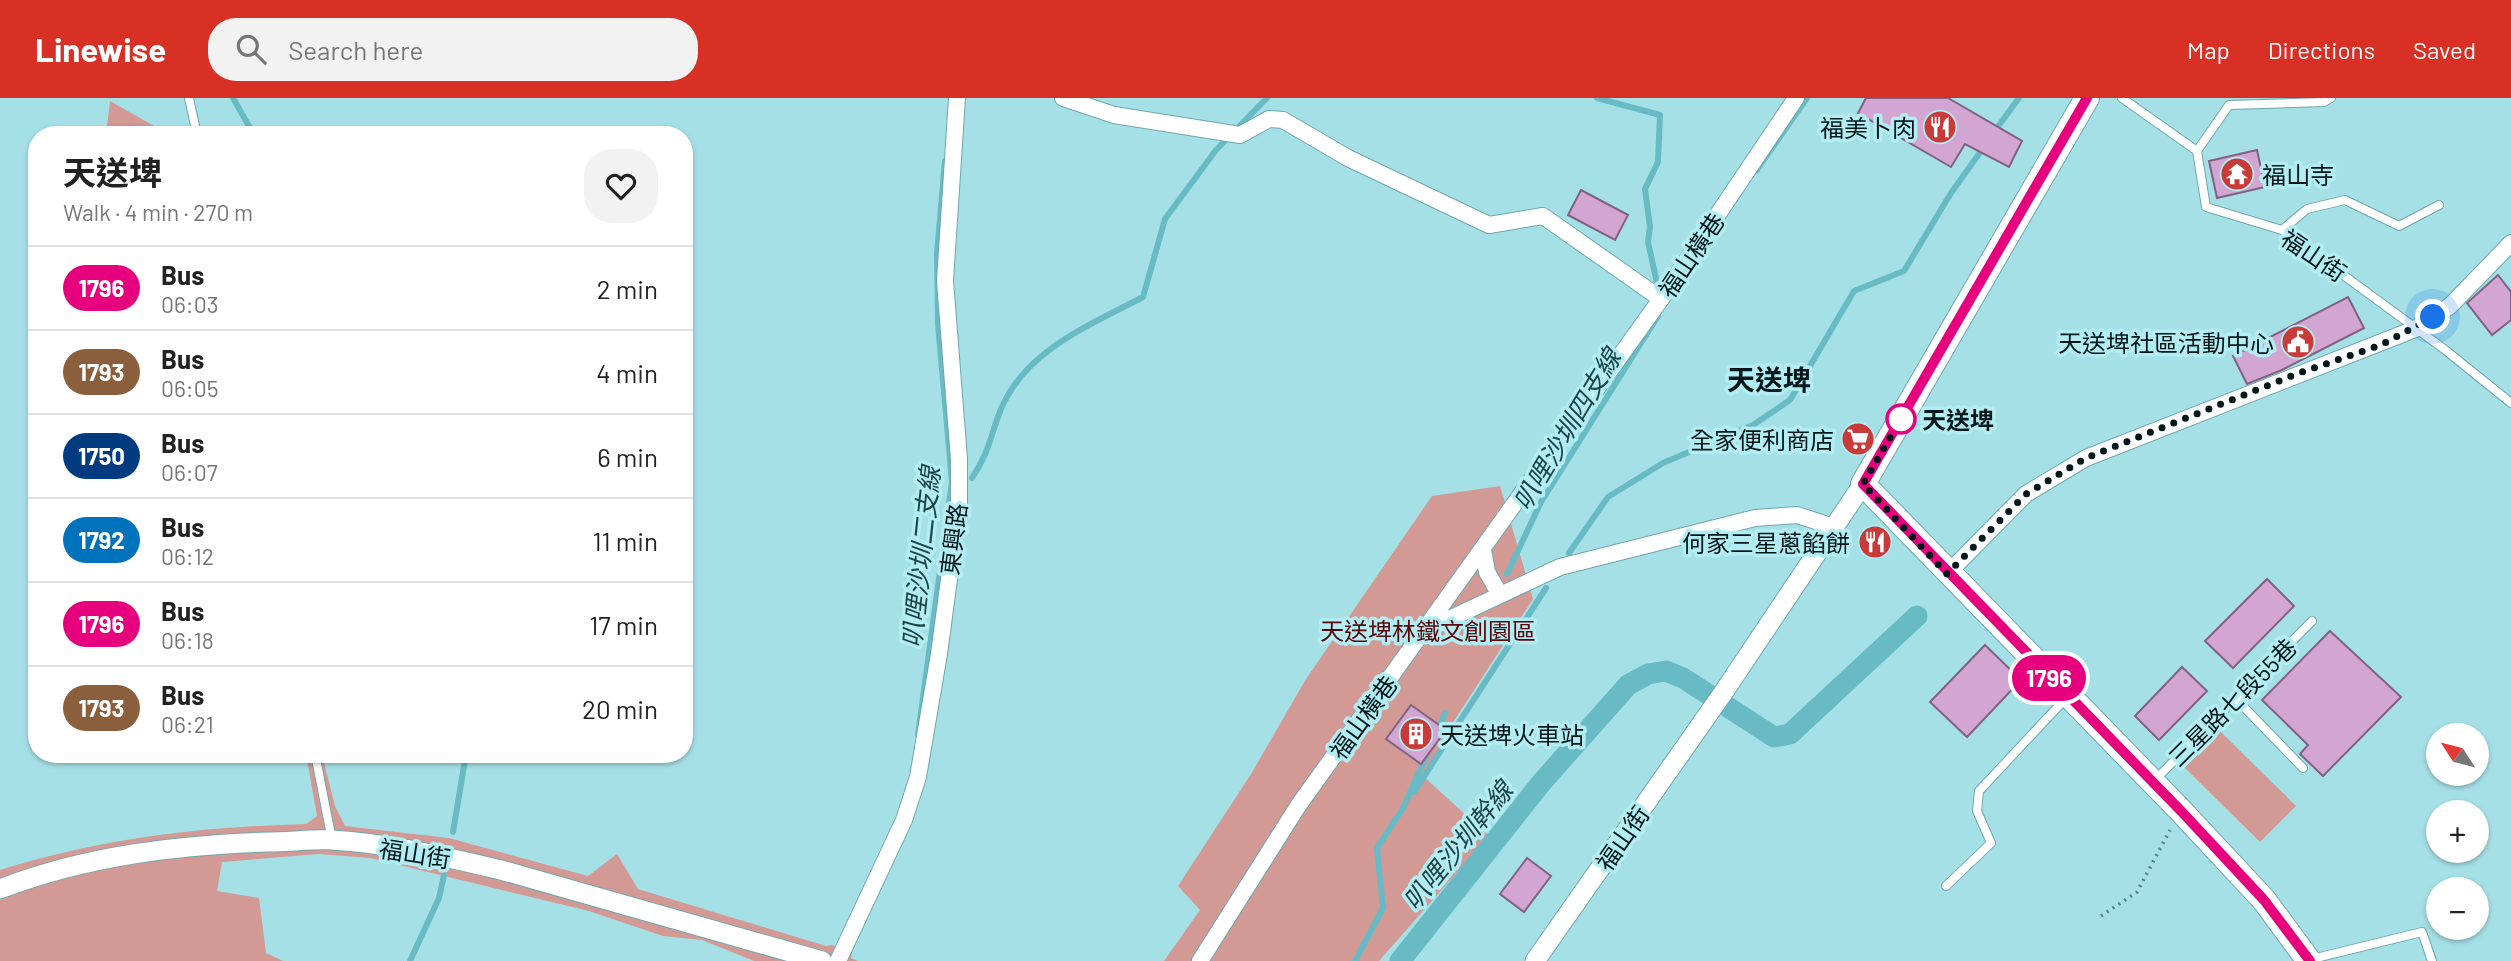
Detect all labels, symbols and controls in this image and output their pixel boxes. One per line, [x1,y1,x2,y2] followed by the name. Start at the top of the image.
[208,18,698,81] search box
[35,29,166,69] text: Linewise
[232,30,270,68] icon: search
[288,34,423,65] text: Search here
[2187,35,2230,64] text: Map
[2268,35,2375,64] text: Directions
[2413,35,2476,64] text: Saved
[1921,108,1959,146] restaurant icon: 福美卜肉
[1820,113,1916,142] place label: 福美卜肉
[584,149,658,223] button: heart
[63,152,162,192] text: 天送埤
[2218,155,2256,193] temple icon: 福山寺
[2262,160,2334,189] place label: 福山寺
[63,198,253,226] text: Walk · 4 min · 270 m
[1652,207,1730,303] street label: 福山橫巷
[2276,223,2352,287] street label: 福山街
[161,259,204,290] text: Bus
[78,273,125,302] text: 1796
[597,273,658,304] text: 2 min
[161,290,218,318] text: 06:03
[2415,299,2450,334] your location
[2279,323,2317,361] public building icon: 天送埤社區活動中心
[2058,328,2274,357] place label: 天送埤社區活動中心
[1506,340,1628,515] water label: 叭哩沙圳四支線
[161,343,204,374] text: Bus
[78,357,125,386] text: 1793
[596,357,658,388] text: 4 min
[1727,362,1811,396] district label: 天送埤
[161,374,218,402] text: 06:05
[1886,404,1916,434] marker: 天送埤
[1922,405,1994,434] place label: 天送埤
[1839,420,1877,458] supermarket icon: 全家便利商店
[1690,425,1834,454] place label: 全家便利商店
[161,427,204,458] text: Bus
[78,441,125,470] text: 1750
[597,441,658,472] text: 6 min
[161,458,218,486] text: 06:07
[895,462,945,649] water label: 叭哩沙圳二支線
[934,502,972,576] street label: 東興路
[161,511,204,542] text: Bus
[1856,523,1894,561] restaurant icon: 何家三星蔥餡餅
[78,525,125,554] text: 1792
[592,525,658,556] text: 11 min
[1682,528,1850,557] place label: 何家三星蔥餡餅
[161,542,214,570] text: 06:12
[161,595,204,626] text: Bus
[78,609,125,638] text: 1796
[589,609,658,640] text: 17 min
[1320,616,1536,645] park label: 天送埤林鐵文創園區
[161,626,214,654] text: 06:18
[2162,632,2302,772] street label: 三星路七段55巷
[2000,655,2098,701] line badge: 1796
[2026,663,2072,692] text: 1796
[1323,670,1403,764] street label: 福山橫巷
[161,679,204,710] text: Bus
[78,693,125,722] text: 1793
[582,693,658,724] text: 20 min
[161,710,214,738] text: 06:21
[1397,715,1435,753] building icon: 天送埤火車站
[1440,720,1584,749] place label: 天送埤火車站
[2426,723,2488,786] north arrow
[2426,723,2489,940] map controls
[1396,772,1520,915] water label: 叭哩沙圳幹線
[1589,800,1655,876] street label: 福山街
[2426,800,2489,863] button: +
[377,833,453,873] street label: 福山街
[2426,877,2489,940] button: −

